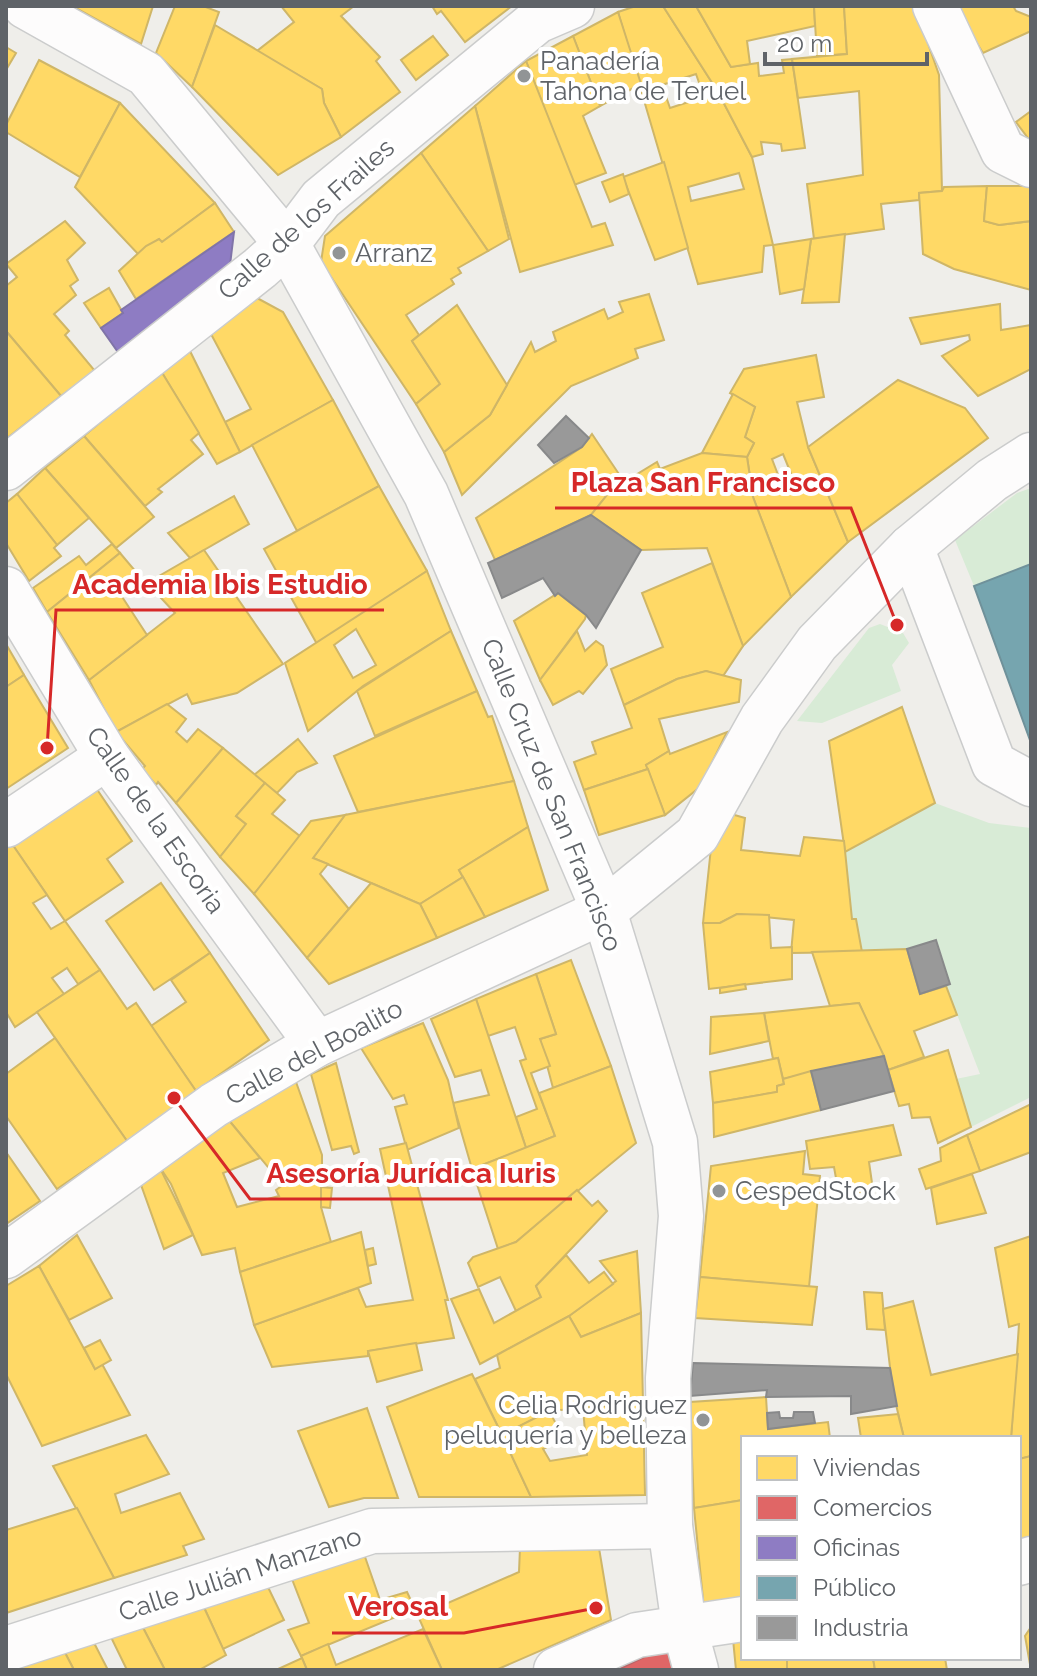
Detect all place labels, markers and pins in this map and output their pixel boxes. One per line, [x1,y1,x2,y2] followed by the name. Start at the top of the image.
[540,46,747,106] place label: Panadería Tahona de Teruel
[515,67,533,85] marker: Panadería Tahona de Teruel
[355,238,433,268] place label: Arranz
[330,244,348,262] marker: Arranz
[555,456,851,508] callout: Plaza San Francisco
[56,558,384,610] callout: Academia Ibis Estudio
[250,1147,572,1199] callout: Asesoría Jurídica Iuris
[735,1176,896,1206] place label: CespedStock
[710,1182,728,1200] marker: CespedStock
[444,1390,687,1450] place label: Celia Rodriguez peluquería y belleza
[694,1411,712,1429] marker: Celia Rodriguez peluquería y belleza
[332,1581,464,1633] callout: Verosal

